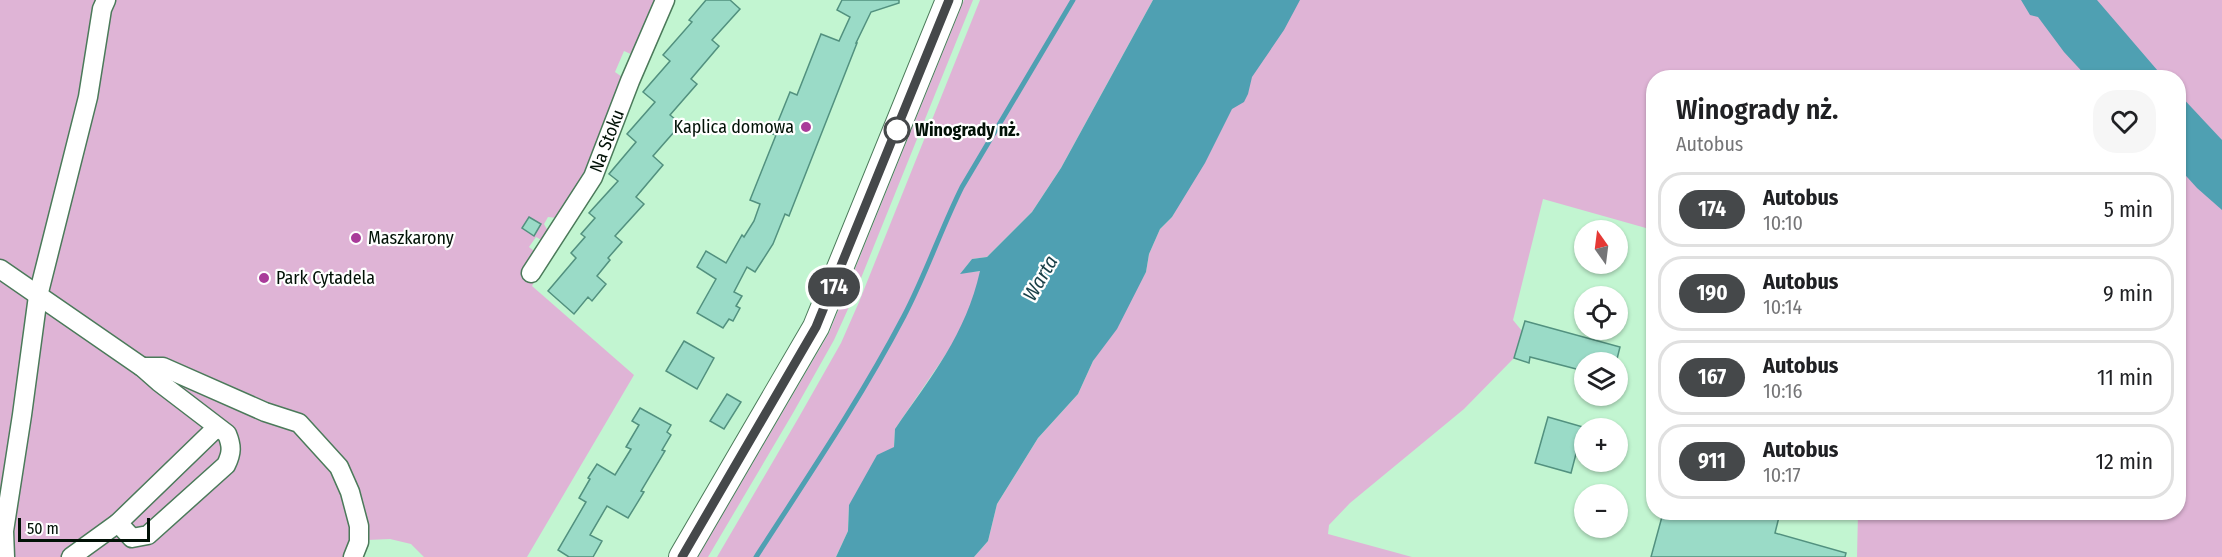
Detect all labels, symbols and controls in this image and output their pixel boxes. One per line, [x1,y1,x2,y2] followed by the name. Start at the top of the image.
[2093,90,2156,153] button: heart
[1676,93,1838,126] text: Winogrady nż.
[585,106,629,175] street label: Na Stoku
[674,116,794,138] place label: Kaplica domowa
[884,117,910,143] marker: Winogrady nż.
[915,119,1020,141] place label: Winogrady nż.
[799,120,813,134] marker: Kaplica domowa
[1676,132,1743,156] text: Autobus
[1763,184,1838,211] text: Autobus
[1698,196,1726,222] text: 174
[2104,196,2153,223] text: 5 min
[1763,211,1803,235] text: 10:10
[1574,220,1628,274] north arrow
[1574,220,1628,538] map controls
[368,227,454,249] place label: Maszkarony
[349,231,363,245] marker: Maszkarony
[1017,251,1063,305] water label: Warta
[276,267,375,289] place label: Park Cytadela
[800,268,868,306] line badge: 174
[1763,268,1838,295] text: Autobus
[257,271,271,285] marker: Park Cytadela
[820,274,848,300] text: 174
[1696,280,1728,306] text: 190
[2103,280,2153,307] text: 9 min
[1574,286,1628,340] button: locate
[1763,295,1802,319] text: 10:14
[1574,352,1628,406] button: layers
[1763,352,1838,379] text: Autobus
[1698,364,1726,390] text: 167
[2097,364,2153,391] text: 11 min
[1763,379,1802,403] text: 10:16
[1574,418,1628,472] button: +
[1763,436,1838,463] text: Autobus
[1698,448,1726,474] text: 911
[2095,448,2153,475] text: 12 min
[1763,463,1801,487] text: 10:17
[1574,484,1628,538] button: −
[18,515,150,542] scale bar
[27,519,59,538] text: 50 m

